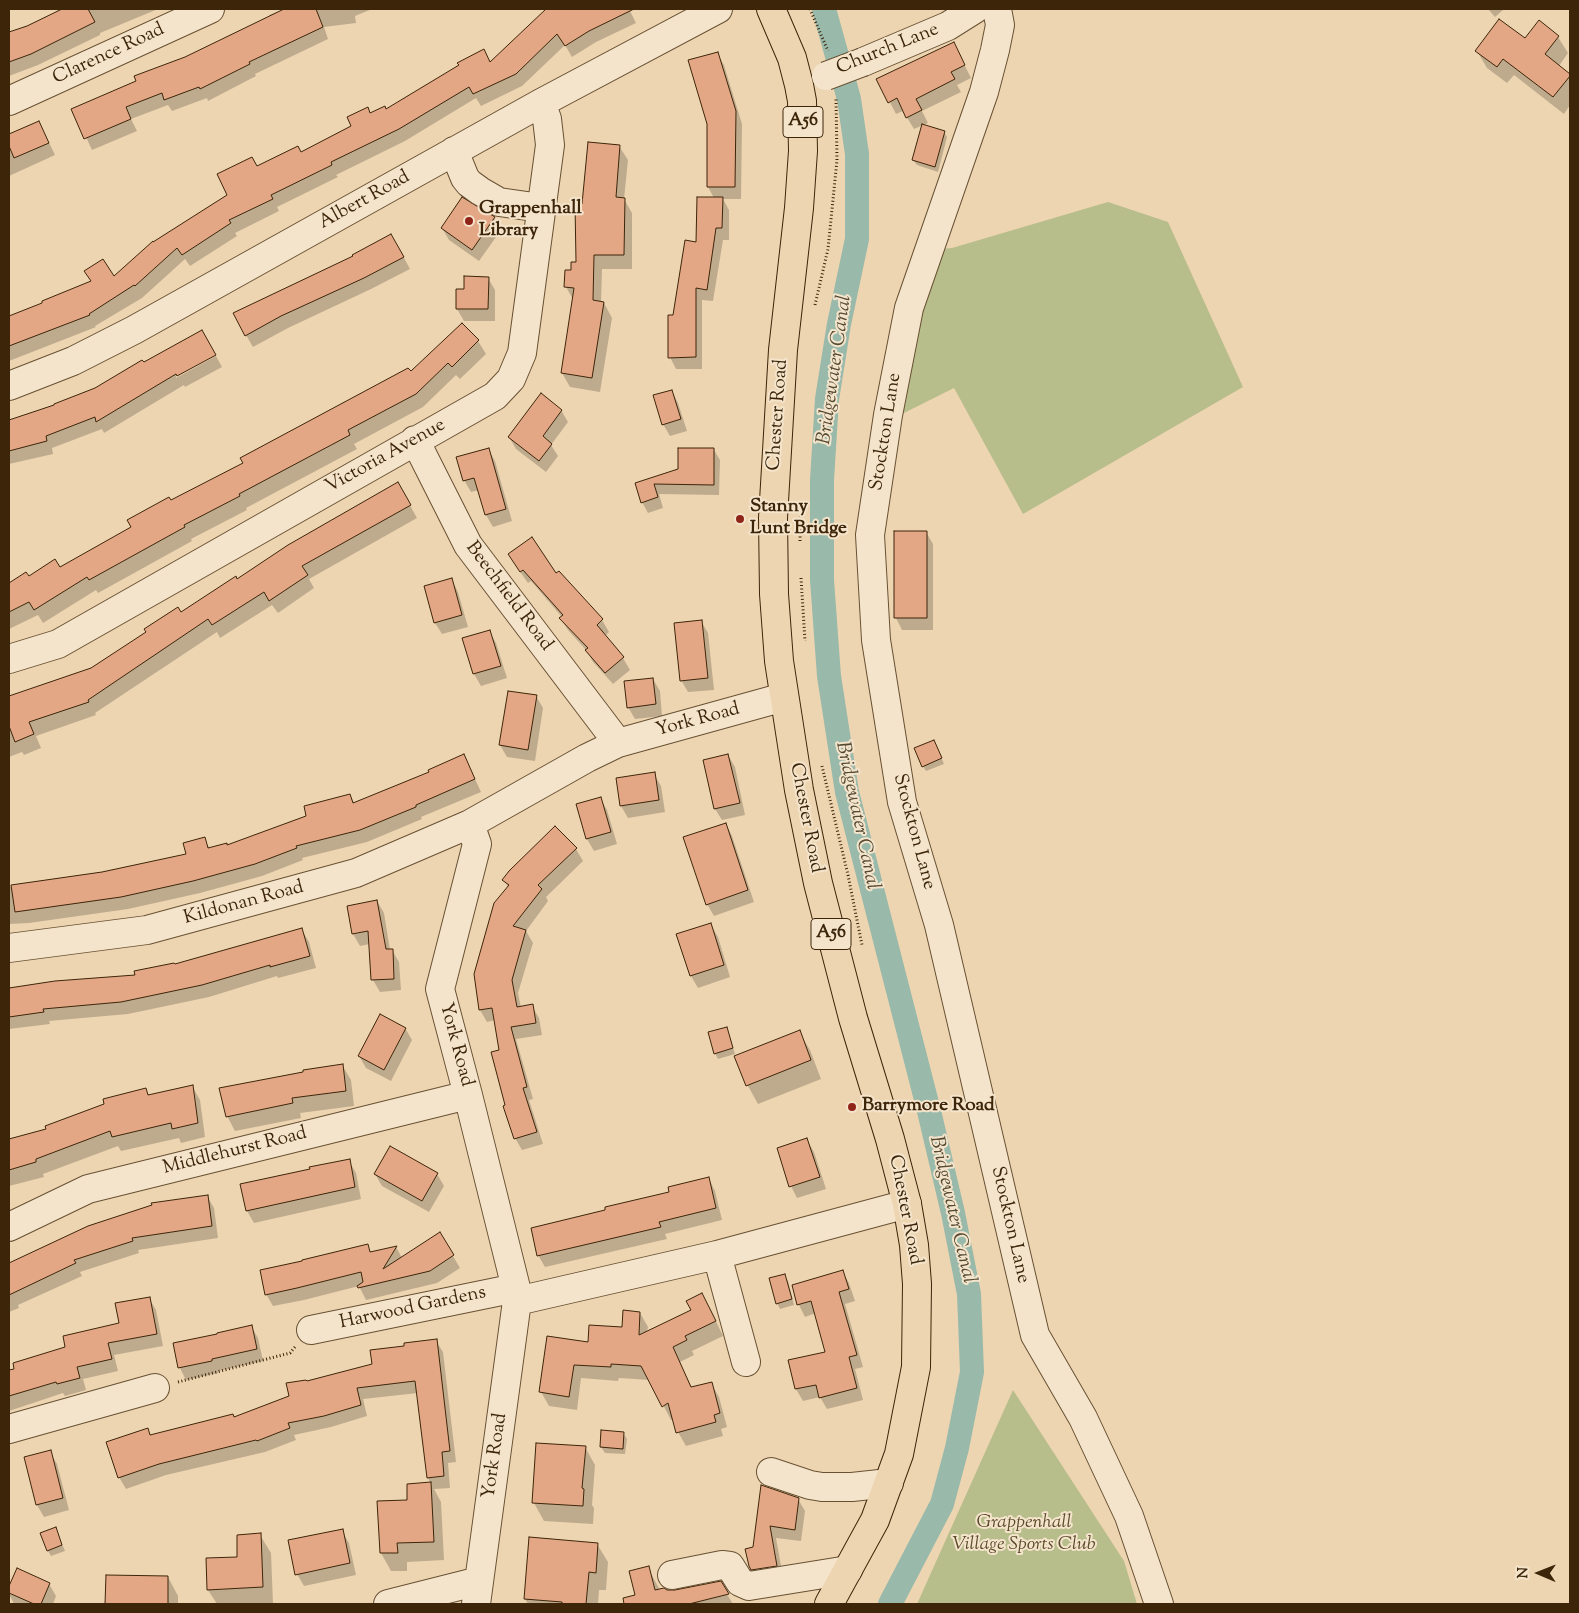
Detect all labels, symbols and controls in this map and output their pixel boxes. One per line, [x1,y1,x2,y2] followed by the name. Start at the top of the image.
[50,19,168,91] street label: Clarence Road
[834,19,942,81] street label: Church Lane
[783,106,823,138] road number: A56
[316,167,414,235] street label: Albert Road
[479,199,582,243] place label: Grappenhall Library
[463,215,475,227] marker: Grappenhall Library
[814,294,858,446] water label: Bridgewater Canal
[764,358,794,472] street label: Chester Road
[866,371,908,493] street label: Stockton Lane
[322,415,450,499] street label: Victoria Avenue
[750,497,847,541] place label: Stanny Lunt Bridge
[734,513,746,525] marker: Stanny Lunt Bridge
[459,538,557,656] street label: Beechfield Road
[653,699,743,743] street label: York Road
[829,740,883,892] water label: Bridgewater Canal
[783,761,827,875] street label: Chester Road
[887,772,939,892] street label: Stockton Lane
[182,877,306,931] street label: Kildonan Road
[811,919,851,950] road number: A56
[433,1000,477,1090] street label: York Road
[862,1096,995,1118] place label: Barrymore Road
[846,1101,858,1113] marker: Barrymore Road
[161,1123,309,1181] street label: Middlehurst Road
[922,1134,980,1286] water label: Bridgewater Canal
[882,1153,926,1267] street label: Chester Road
[984,1164,1034,1286] street label: Stockton Lane
[338,1282,488,1336] street label: Harwood Gardens
[479,1412,513,1500] street label: York Road
[952,1513,1096,1557] park label: Grappenhall Village Sports Club
[1514,1548,1564,1598] north arrow
[1514,1567,1534,1579] text: N

